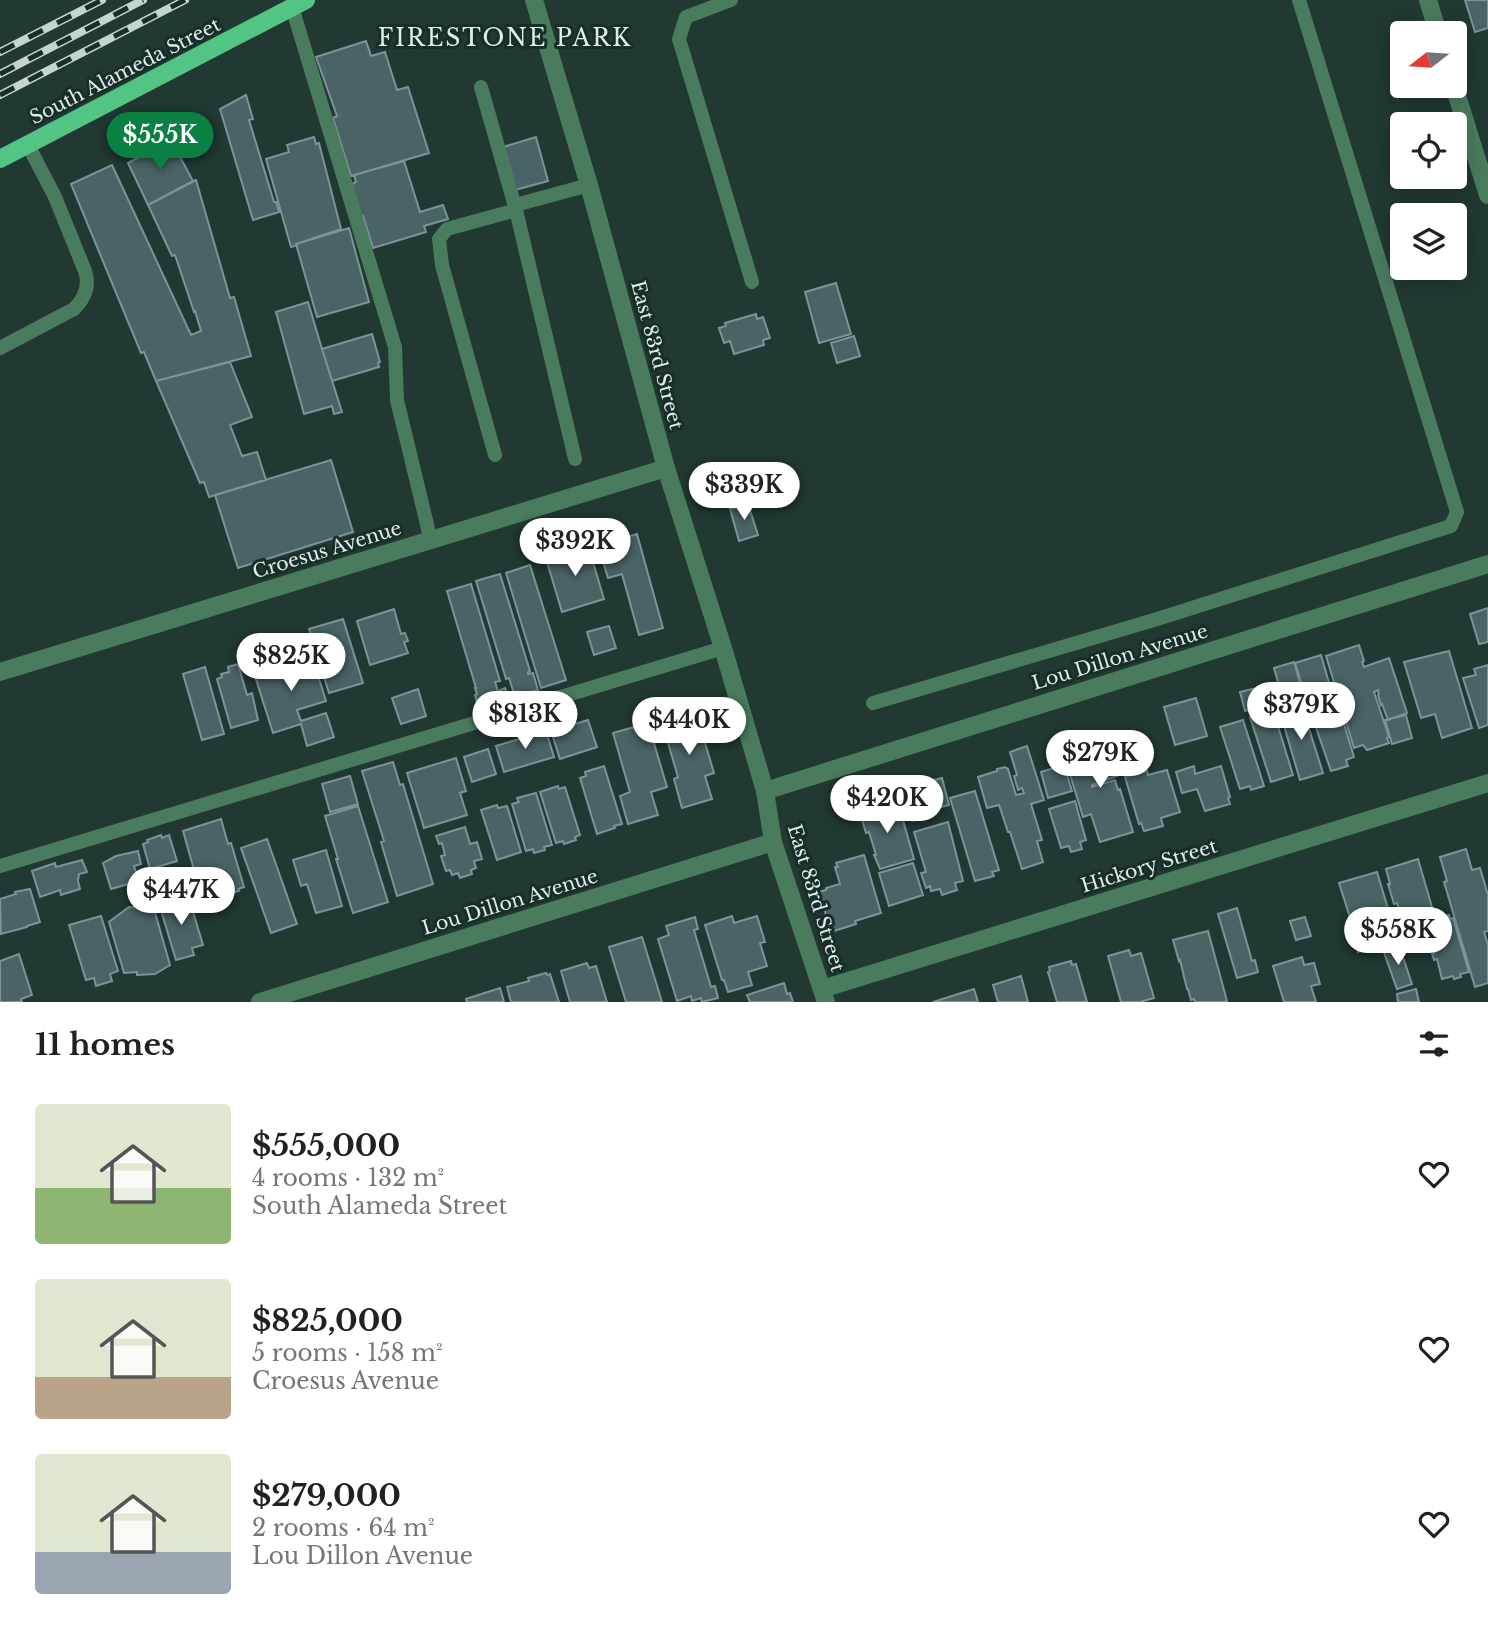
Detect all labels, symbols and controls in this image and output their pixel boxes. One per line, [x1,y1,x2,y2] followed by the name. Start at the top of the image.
[26,13,225,129] street label: South Alameda Street
[1390,21,1466,98] north arrow
[1390,21,1467,280] map controls
[378,24,632,52] district label: FIRESTONE PARK
[1390,112,1467,189] button: locate
[111,113,209,172] pin: $555K
[123,121,197,149] text: $555K
[1390,203,1467,280] button: layers
[626,278,688,433] street label: East 83rd Street
[695,462,793,522] pin: $339K
[705,471,783,499] text: $339K
[250,516,404,584] street label: Croesus Avenue
[526,518,624,578] pin: $392K
[536,527,614,555] text: $392K
[1029,619,1211,695] street label: Lou Dillon Avenue
[242,634,340,693] pin: $825K
[253,642,329,670] text: $825K
[1252,682,1350,742] pin: $379K
[1263,691,1339,719] text: $379K
[476,692,574,751] pin: $813K
[640,698,738,757] pin: $440K
[488,700,562,728] text: $813K
[648,706,730,734] text: $440K
[1051,730,1149,790] pin: $279K
[1062,739,1138,767] text: $279K
[838,776,936,835] pin: $420K
[846,784,928,812] text: $420K
[783,821,850,975] street label: East 83rd Street
[1078,834,1221,898] street label: Hickory Street
[419,864,601,940] street label: Lou Dillon Avenue
[132,867,230,927] pin: $447K
[143,876,219,904] text: $447K
[1349,908,1447,967] pin: $558K
[1360,916,1436,944] text: $558K
[1415,1025,1453,1063] icon: filters
[35,1026,175,1063] text: 11 homes
[252,1127,400,1164] text: $555,000
[91,1132,175,1216] icon: home
[1415,1155,1453,1193] icon: heart
[252,1164,444,1192] text: 4 rooms · 132 m²
[252,1192,507,1220] text: South Alameda Street
[252,1302,403,1339] text: $825,000
[91,1307,175,1391] icon: home
[1415,1330,1453,1368] icon: heart
[252,1339,442,1367] text: 5 rooms · 158 m²
[252,1367,439,1395] text: Croesus Avenue
[252,1477,401,1514] text: $279,000
[91,1482,175,1566] icon: home
[1415,1505,1453,1543] icon: heart
[252,1514,435,1542] text: 2 rooms · 64 m²
[252,1542,473,1570] text: Lou Dillon Avenue

